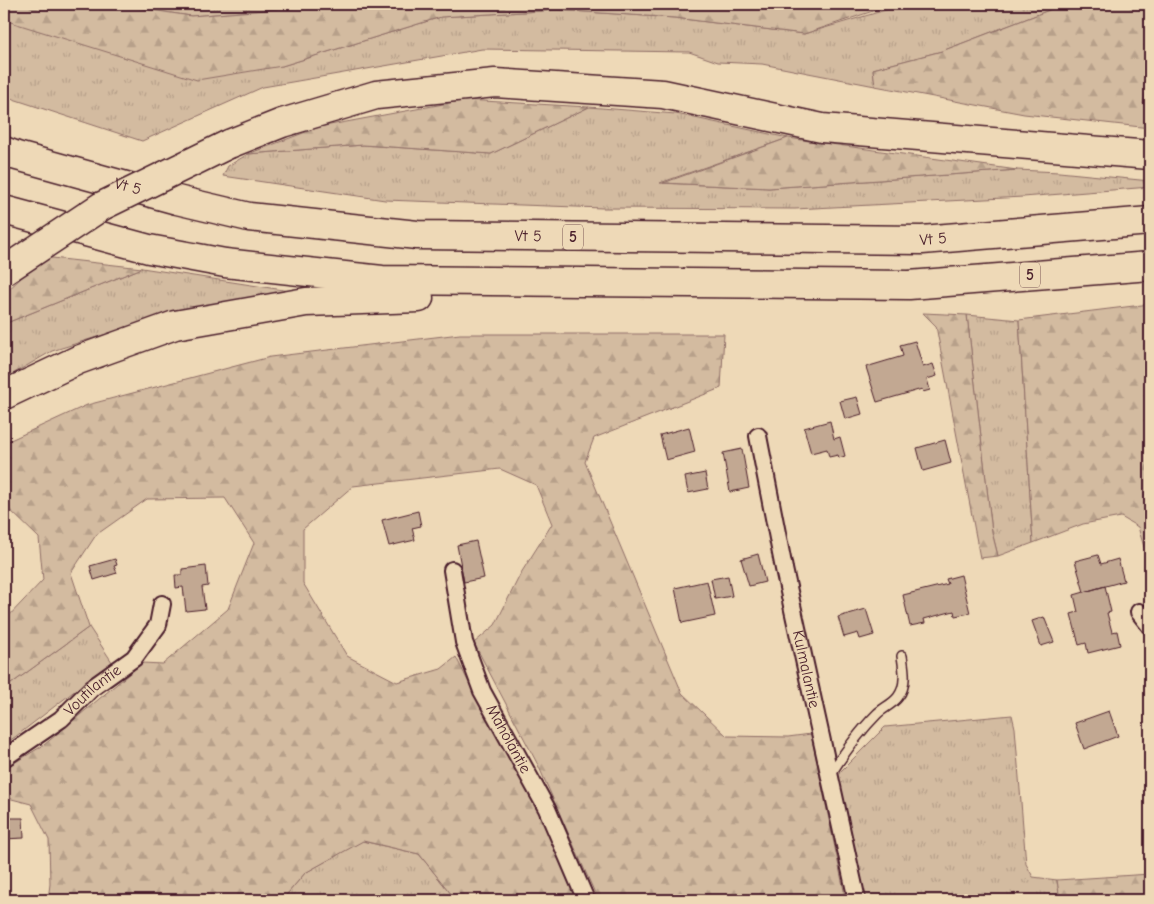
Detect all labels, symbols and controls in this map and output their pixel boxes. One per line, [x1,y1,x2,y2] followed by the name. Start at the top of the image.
[112,174,143,199] street label: Vt 5
[563,224,583,250] road number: 5
[514,227,542,245] street label: Vt 5
[919,229,947,249] street label: Vt 5
[1020,262,1040,288] road number: 5
[789,629,823,710] street label: Kulmalantie
[60,661,125,720] street label: Voutilantie
[482,702,535,776] street label: Mähöläntie

